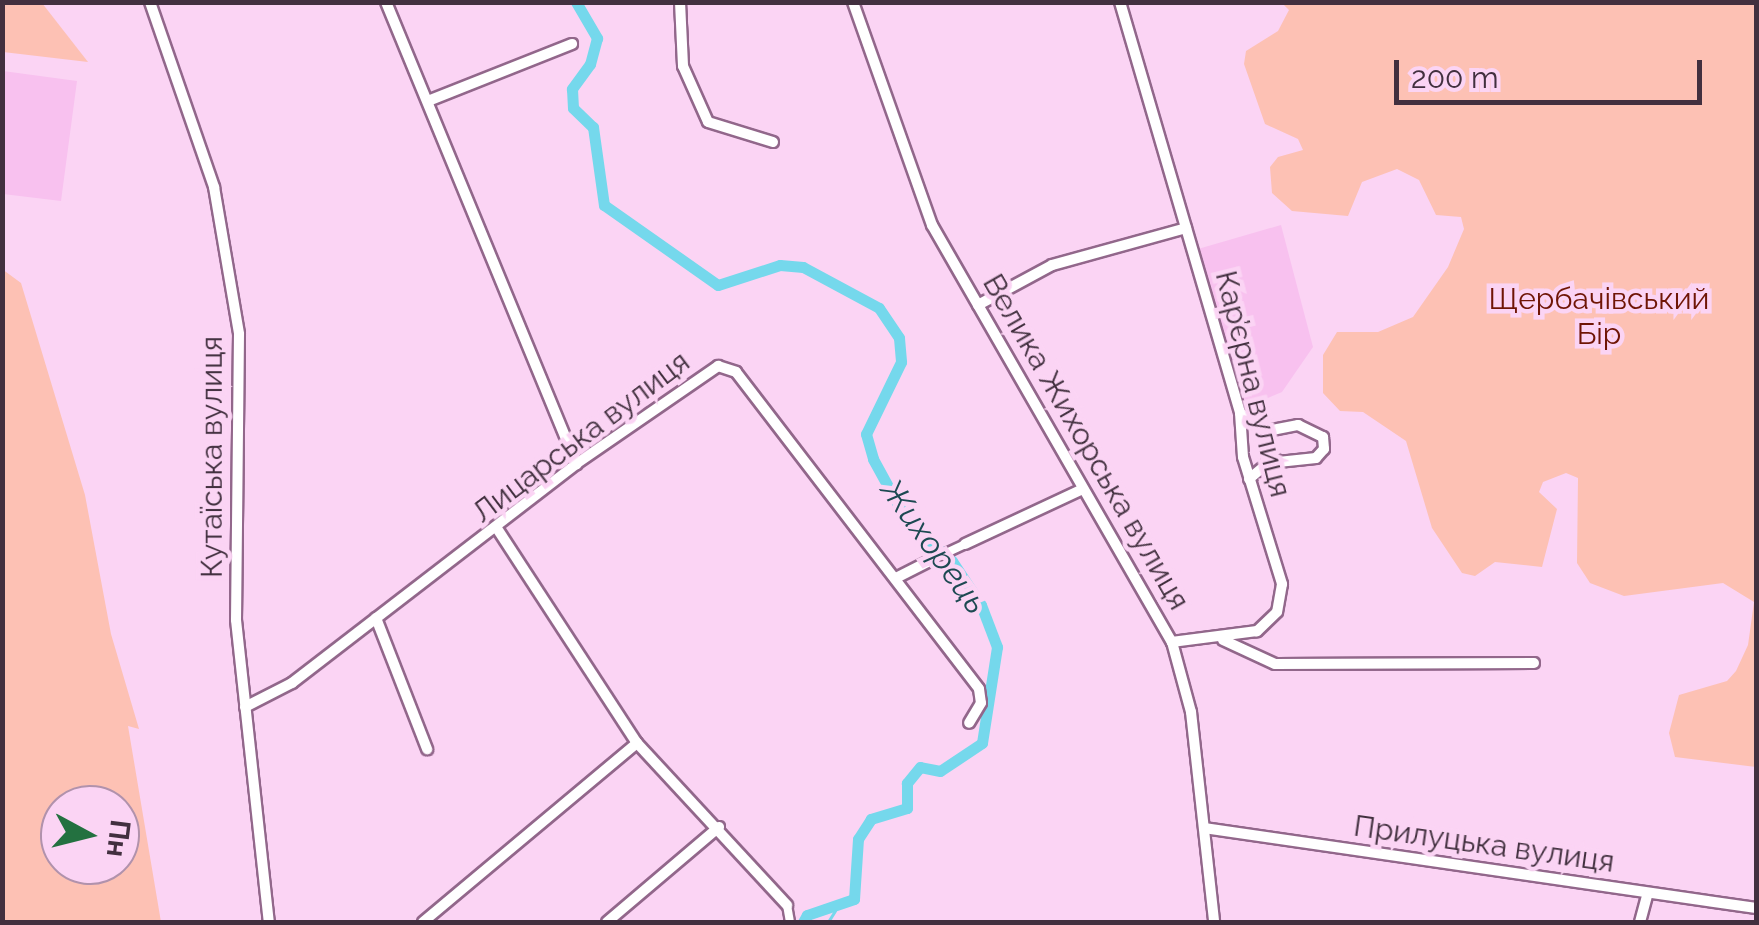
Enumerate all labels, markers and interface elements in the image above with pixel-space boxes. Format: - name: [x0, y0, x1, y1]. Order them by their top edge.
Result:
- scale bar: [1399, 40, 1706, 102]
- text: 200 m: [1411, 60, 1499, 95]
- street label: Кар’єрна вулиця: [1207, 267, 1299, 501]
- street label: Велика Жихорська вулиця: [975, 268, 1197, 616]
- park label: Щербачівський Бір: [1489, 281, 1709, 352]
- street label: Кутаїська вулиця: [194, 336, 230, 578]
- street label: Лицарська вулиця: [465, 344, 697, 530]
- water label: Жихорець: [873, 473, 995, 621]
- north arrow: [40, 785, 140, 885]
- street label: Прилуцька вулиця: [1351, 808, 1617, 880]
- text: Пн: [100, 818, 137, 859]

